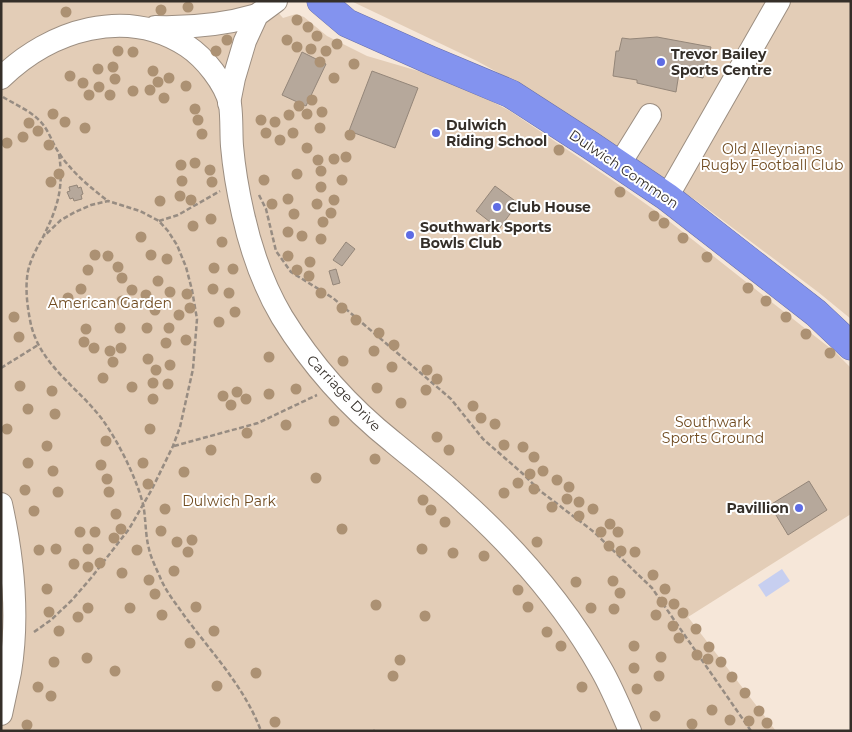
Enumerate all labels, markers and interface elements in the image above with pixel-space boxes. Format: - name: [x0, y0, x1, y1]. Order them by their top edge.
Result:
- place label: Trevor Bailey Sports Centre: [671, 45, 772, 79]
- marker: Trevor Bailey Sports Centre: [655, 56, 667, 68]
- place label: Dulwich Riding School: [446, 116, 547, 150]
- street label: Dulwich Common: [566, 126, 682, 212]
- marker: Dulwich Riding School: [430, 127, 442, 139]
- park label: Old Alleynians Rugby Football Club: [700, 140, 844, 174]
- place label: Club House: [507, 198, 591, 216]
- marker: Club House: [491, 201, 503, 213]
- place label: Southwark Sports Bowls Club: [420, 218, 552, 252]
- marker: Southwark Sports Bowls Club: [404, 229, 416, 241]
- park label: American Garden: [48, 294, 172, 312]
- street label: Carriage Drive: [303, 351, 385, 435]
- park label: Southwark Sports Ground: [662, 413, 764, 447]
- park label: Dulwich Park: [182, 492, 276, 510]
- place label: Pavillion: [726, 499, 789, 517]
- marker: Pavillion: [793, 502, 805, 514]

